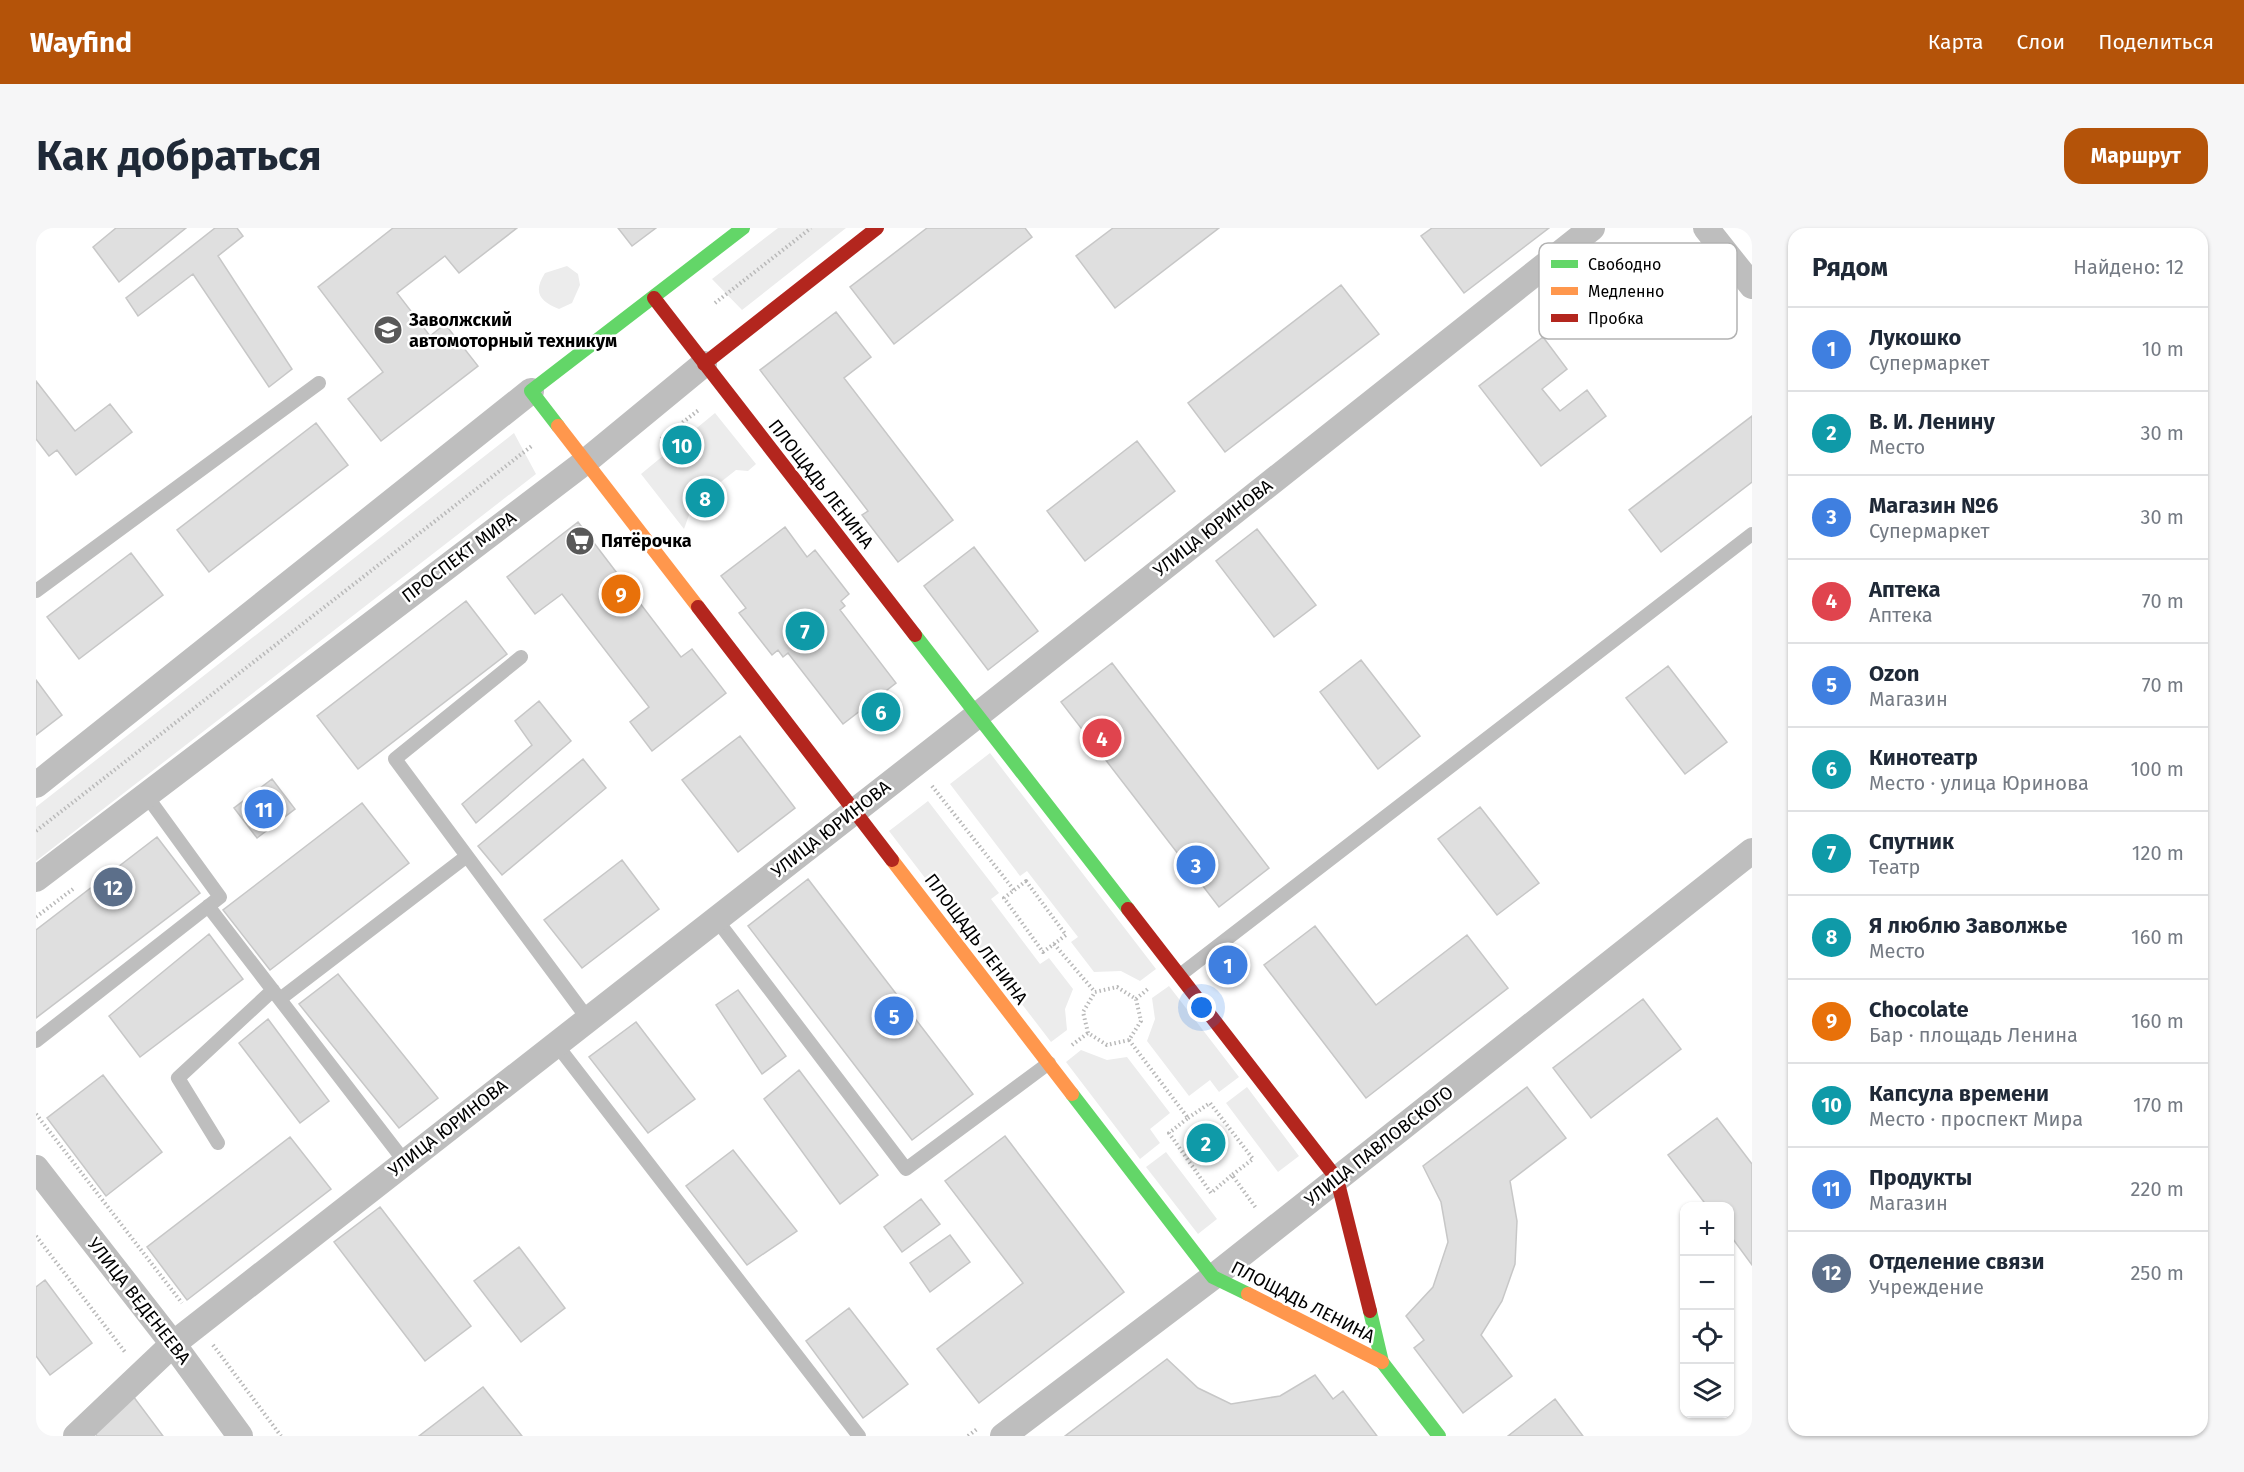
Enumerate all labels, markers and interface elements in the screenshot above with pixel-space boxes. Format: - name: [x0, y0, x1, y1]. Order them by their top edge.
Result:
- text: Wayfind: [30, 26, 132, 59]
- text: Карта: [1928, 29, 1984, 55]
- text: Слои: [2017, 29, 2065, 55]
- text: Поделиться: [2098, 29, 2214, 55]
- button: Маршрут: [2064, 128, 2208, 184]
- text: Как добраться: [36, 131, 322, 181]
- legend: [1539, 243, 1737, 339]
- text: Рядом: [1812, 252, 1888, 283]
- text: Свободно: [1588, 255, 1661, 274]
- text: Найдено: 12: [2073, 255, 2184, 279]
- text: Медленно: [1588, 282, 1664, 301]
- place label: Заволжский автомоторный техникум: [408, 309, 617, 352]
- text: Пробка: [1588, 309, 1644, 328]
- school or university icon: Заволжский автомоторный техникум: [372, 314, 404, 346]
- text: Лукошко: [1869, 324, 1961, 351]
- text: 1: [1827, 337, 1836, 361]
- text: 10 m: [2142, 337, 2184, 361]
- text: Супермаркет: [1869, 351, 1989, 375]
- text: В. И. Ленину: [1869, 408, 1995, 435]
- street label: ПЛОЩАДЬ ЛЕНИНА: [764, 415, 879, 554]
- text: 2: [1826, 421, 1837, 445]
- text: 30 m: [2140, 421, 2184, 445]
- pin: 10: [662, 422, 702, 468]
- text: Место: [1869, 435, 1925, 459]
- street label: УЛИЦА ЮРИНОВА: [1149, 474, 1278, 581]
- pin: 8: [686, 476, 724, 520]
- text: Магазин №6: [1869, 492, 1998, 519]
- text: 3: [1826, 505, 1837, 529]
- text: 30 m: [2140, 505, 2184, 529]
- street label: ПРОСПЕКТ МИРА: [397, 506, 521, 607]
- text: Супермаркет: [1869, 519, 1989, 543]
- supermarket icon: Пятёрочка: [564, 525, 596, 557]
- place label: Пятёрочка: [601, 530, 692, 552]
- pin: 9: [602, 572, 640, 616]
- text: Аптека: [1869, 576, 1941, 603]
- text: 4: [1826, 589, 1837, 613]
- text: 70 m: [2142, 589, 2184, 613]
- text: Аптека: [1869, 603, 1933, 627]
- pin: 7: [786, 608, 824, 654]
- text: Ozon: [1869, 660, 1919, 687]
- text: 5: [1826, 673, 1837, 697]
- text: 70 m: [2142, 673, 2184, 697]
- text: Магазин: [1869, 687, 1948, 711]
- pin: 6: [862, 690, 900, 734]
- pin: 4: [1082, 716, 1122, 760]
- text: Кинотеатр: [1869, 744, 1978, 771]
- text: 6: [1826, 757, 1837, 781]
- text: 100 m: [2131, 757, 2184, 781]
- text: Место · улица Юринова: [1869, 771, 2089, 795]
- street label: УЛИЦА ЮРИНОВА: [767, 775, 896, 882]
- pin: 11: [244, 786, 284, 832]
- text: Спутник: [1869, 828, 1954, 855]
- text: 7: [1827, 841, 1836, 865]
- text: 120 m: [2132, 841, 2184, 865]
- pin: 3: [1176, 842, 1216, 888]
- text: Театр: [1869, 855, 1920, 879]
- pin: 12: [94, 864, 133, 910]
- street label: ПЛОЩАДЬ ЛЕНИНА: [920, 869, 1033, 1009]
- text: Я люблю Заволжье: [1869, 912, 2067, 939]
- text: 8: [1826, 925, 1837, 949]
- text: 160 m: [2131, 925, 2184, 949]
- text: Место: [1869, 939, 1925, 963]
- pin: 1: [1208, 942, 1248, 988]
- your location: [1187, 993, 1216, 1022]
- pin: 5: [874, 994, 914, 1038]
- text: Chocolate: [1869, 996, 1969, 1023]
- text: 9: [1826, 1009, 1837, 1033]
- text: 160 m: [2131, 1009, 2184, 1033]
- text: Бар · площадь Ленина: [1869, 1023, 2078, 1047]
- street label: УЛИЦА ЮРИНОВА: [384, 1074, 513, 1181]
- text: Капсула времени: [1869, 1080, 2049, 1107]
- street label: УЛИЦА ПАВЛОВСКОГО: [1300, 1081, 1458, 1211]
- text: 10: [1821, 1093, 1842, 1117]
- text: 170 m: [2133, 1093, 2184, 1117]
- text: Место · проспект Мира: [1869, 1107, 2083, 1131]
- pin: 2: [1186, 1120, 1226, 1166]
- text: Продукты: [1869, 1164, 1972, 1191]
- text: 11: [1822, 1177, 1841, 1201]
- text: 220 m: [2131, 1177, 2184, 1201]
- text: Магазин: [1869, 1191, 1948, 1215]
- map controls: [1680, 1202, 1734, 1418]
- button: +: [1680, 1202, 1734, 1256]
- street label: УЛИЦА ВЕДЕНЕЕВА: [83, 1233, 196, 1369]
- text: Отделение связи: [1869, 1248, 2044, 1275]
- street label: ПЛОЩАДЬ ЛЕНИНА: [1228, 1256, 1379, 1348]
- button: −: [1680, 1256, 1734, 1310]
- text: 12: [1822, 1261, 1841, 1285]
- text: 250 m: [2130, 1261, 2184, 1285]
- text: Учреждение: [1869, 1275, 1984, 1299]
- button: locate: [1680, 1310, 1734, 1364]
- button: layers: [1680, 1364, 1734, 1418]

